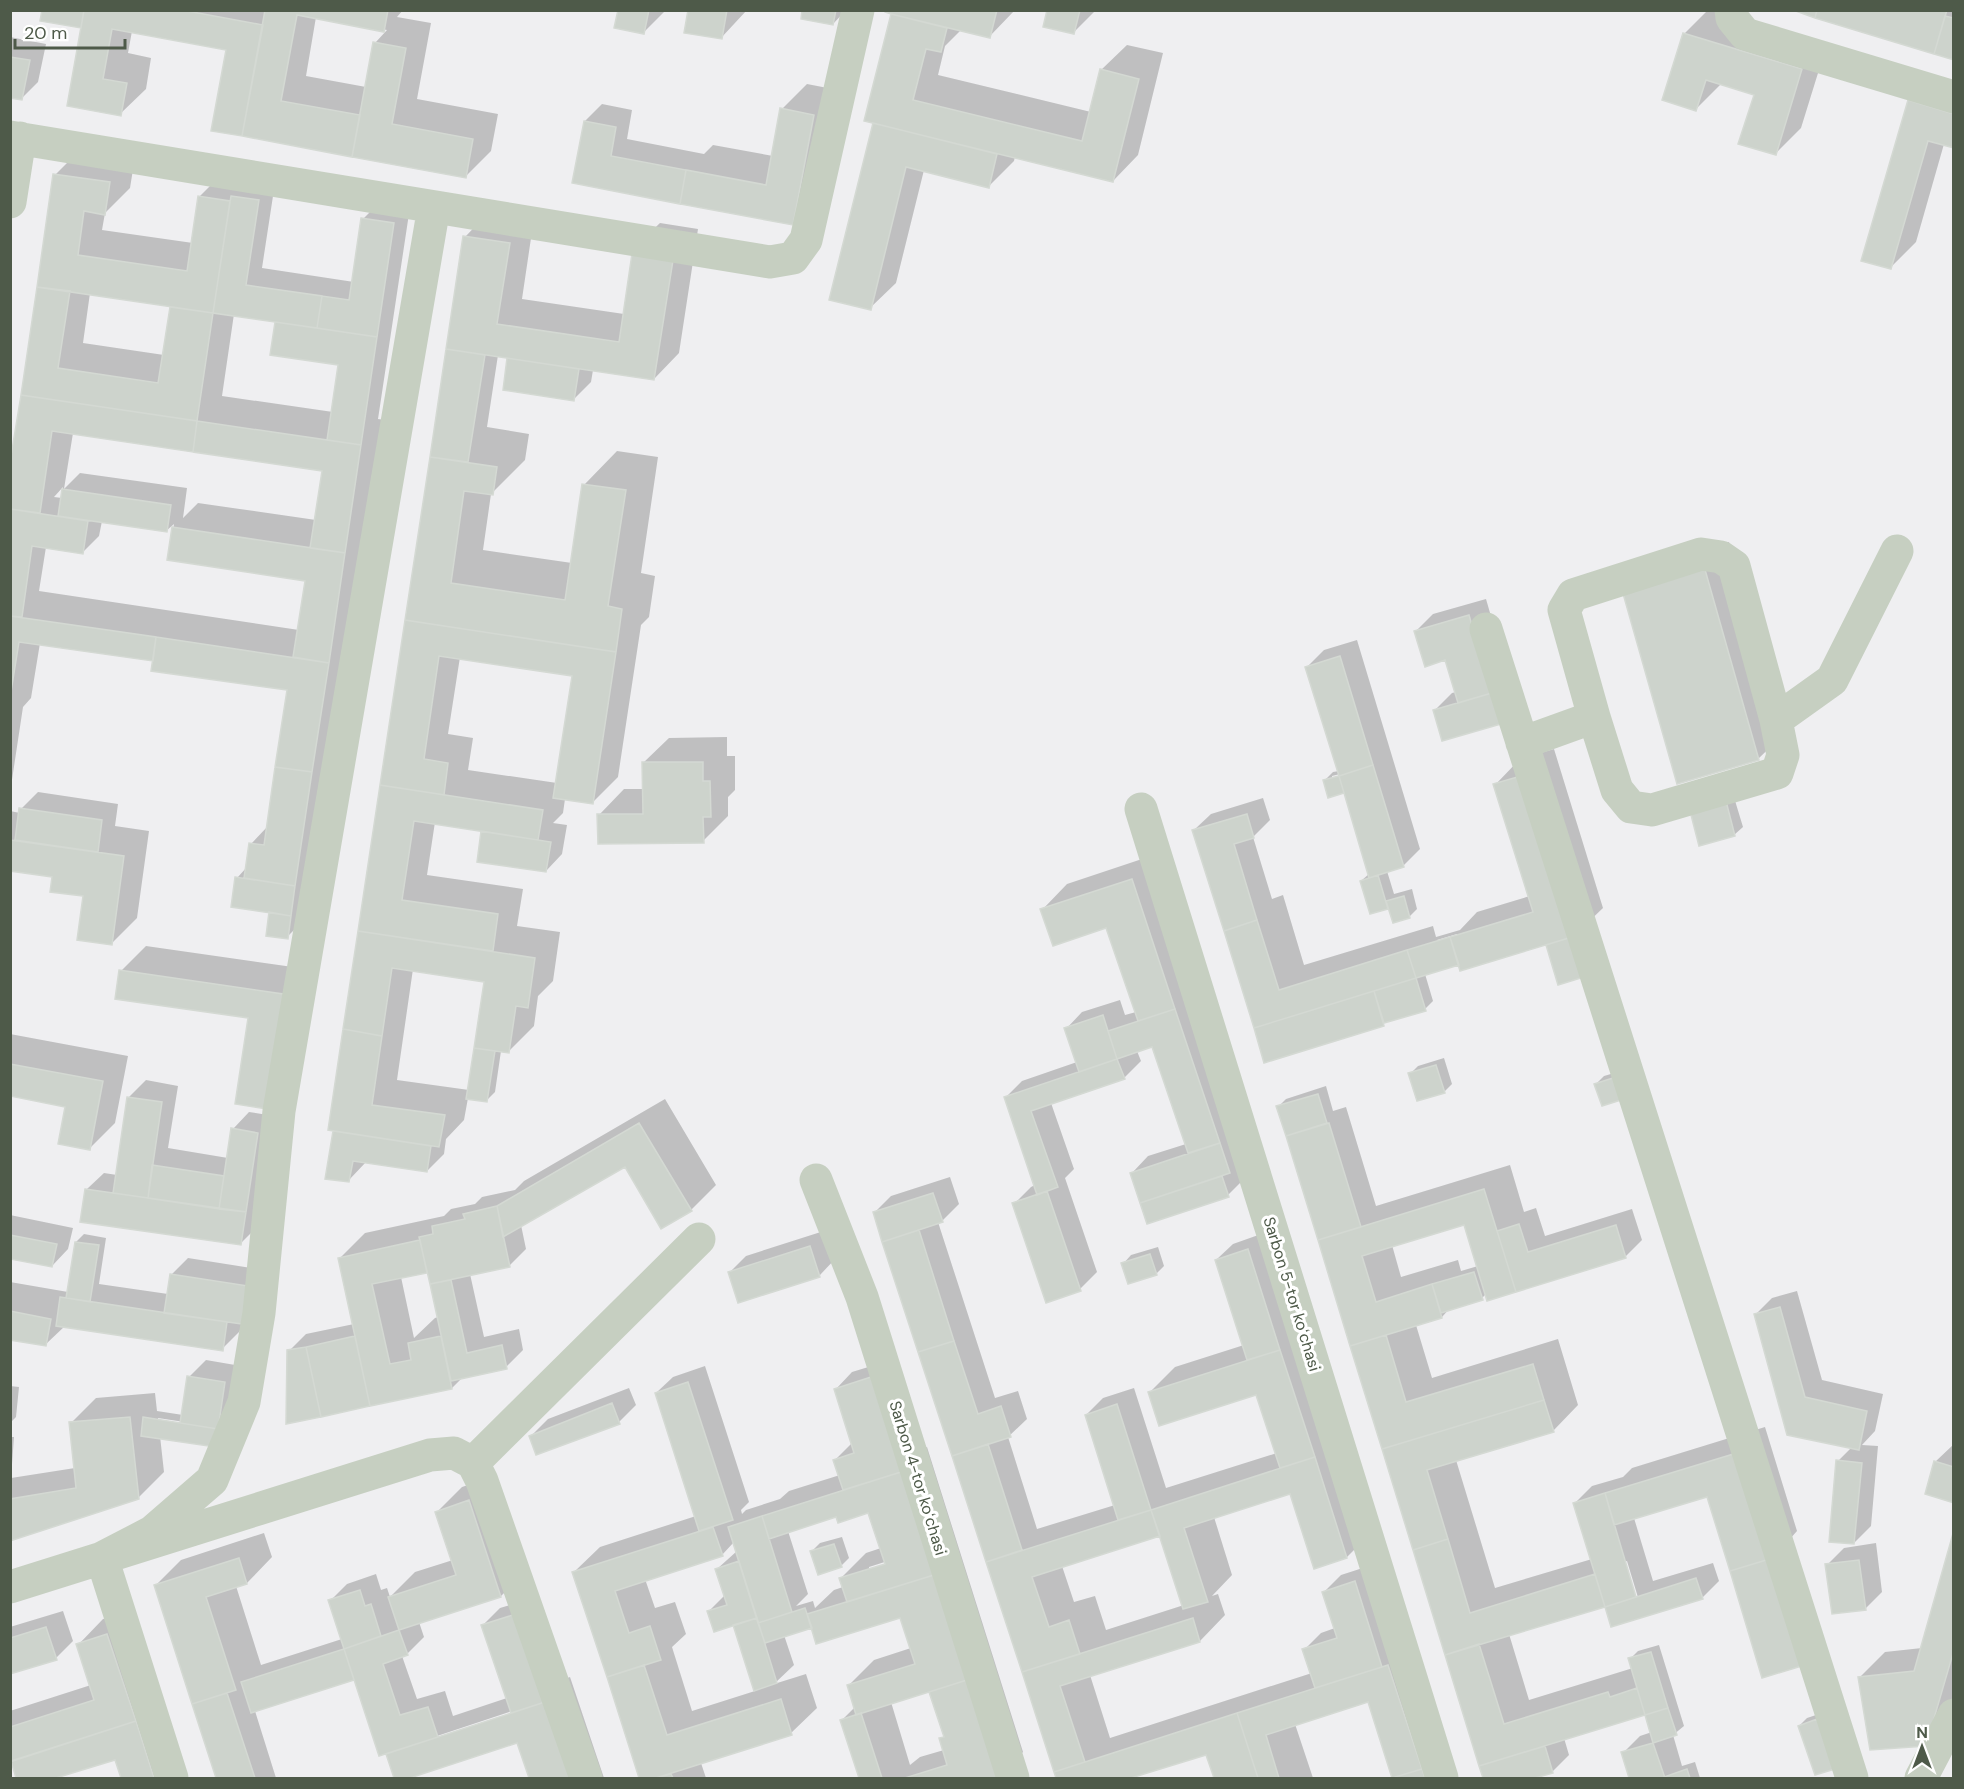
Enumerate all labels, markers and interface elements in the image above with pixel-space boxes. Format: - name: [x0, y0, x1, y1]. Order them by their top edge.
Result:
- scale bar: [15, 12, 124, 50]
- text: 20 m: [24, 21, 67, 45]
- street label: Sarbon 5-tor koʻchasi: [1259, 1214, 1325, 1374]
- street label: Sarbon 4-tor koʻchasi: [885, 1398, 951, 1558]
- north arrow: [1892, 1717, 1952, 1777]
- text: N: [1916, 1722, 1928, 1743]

